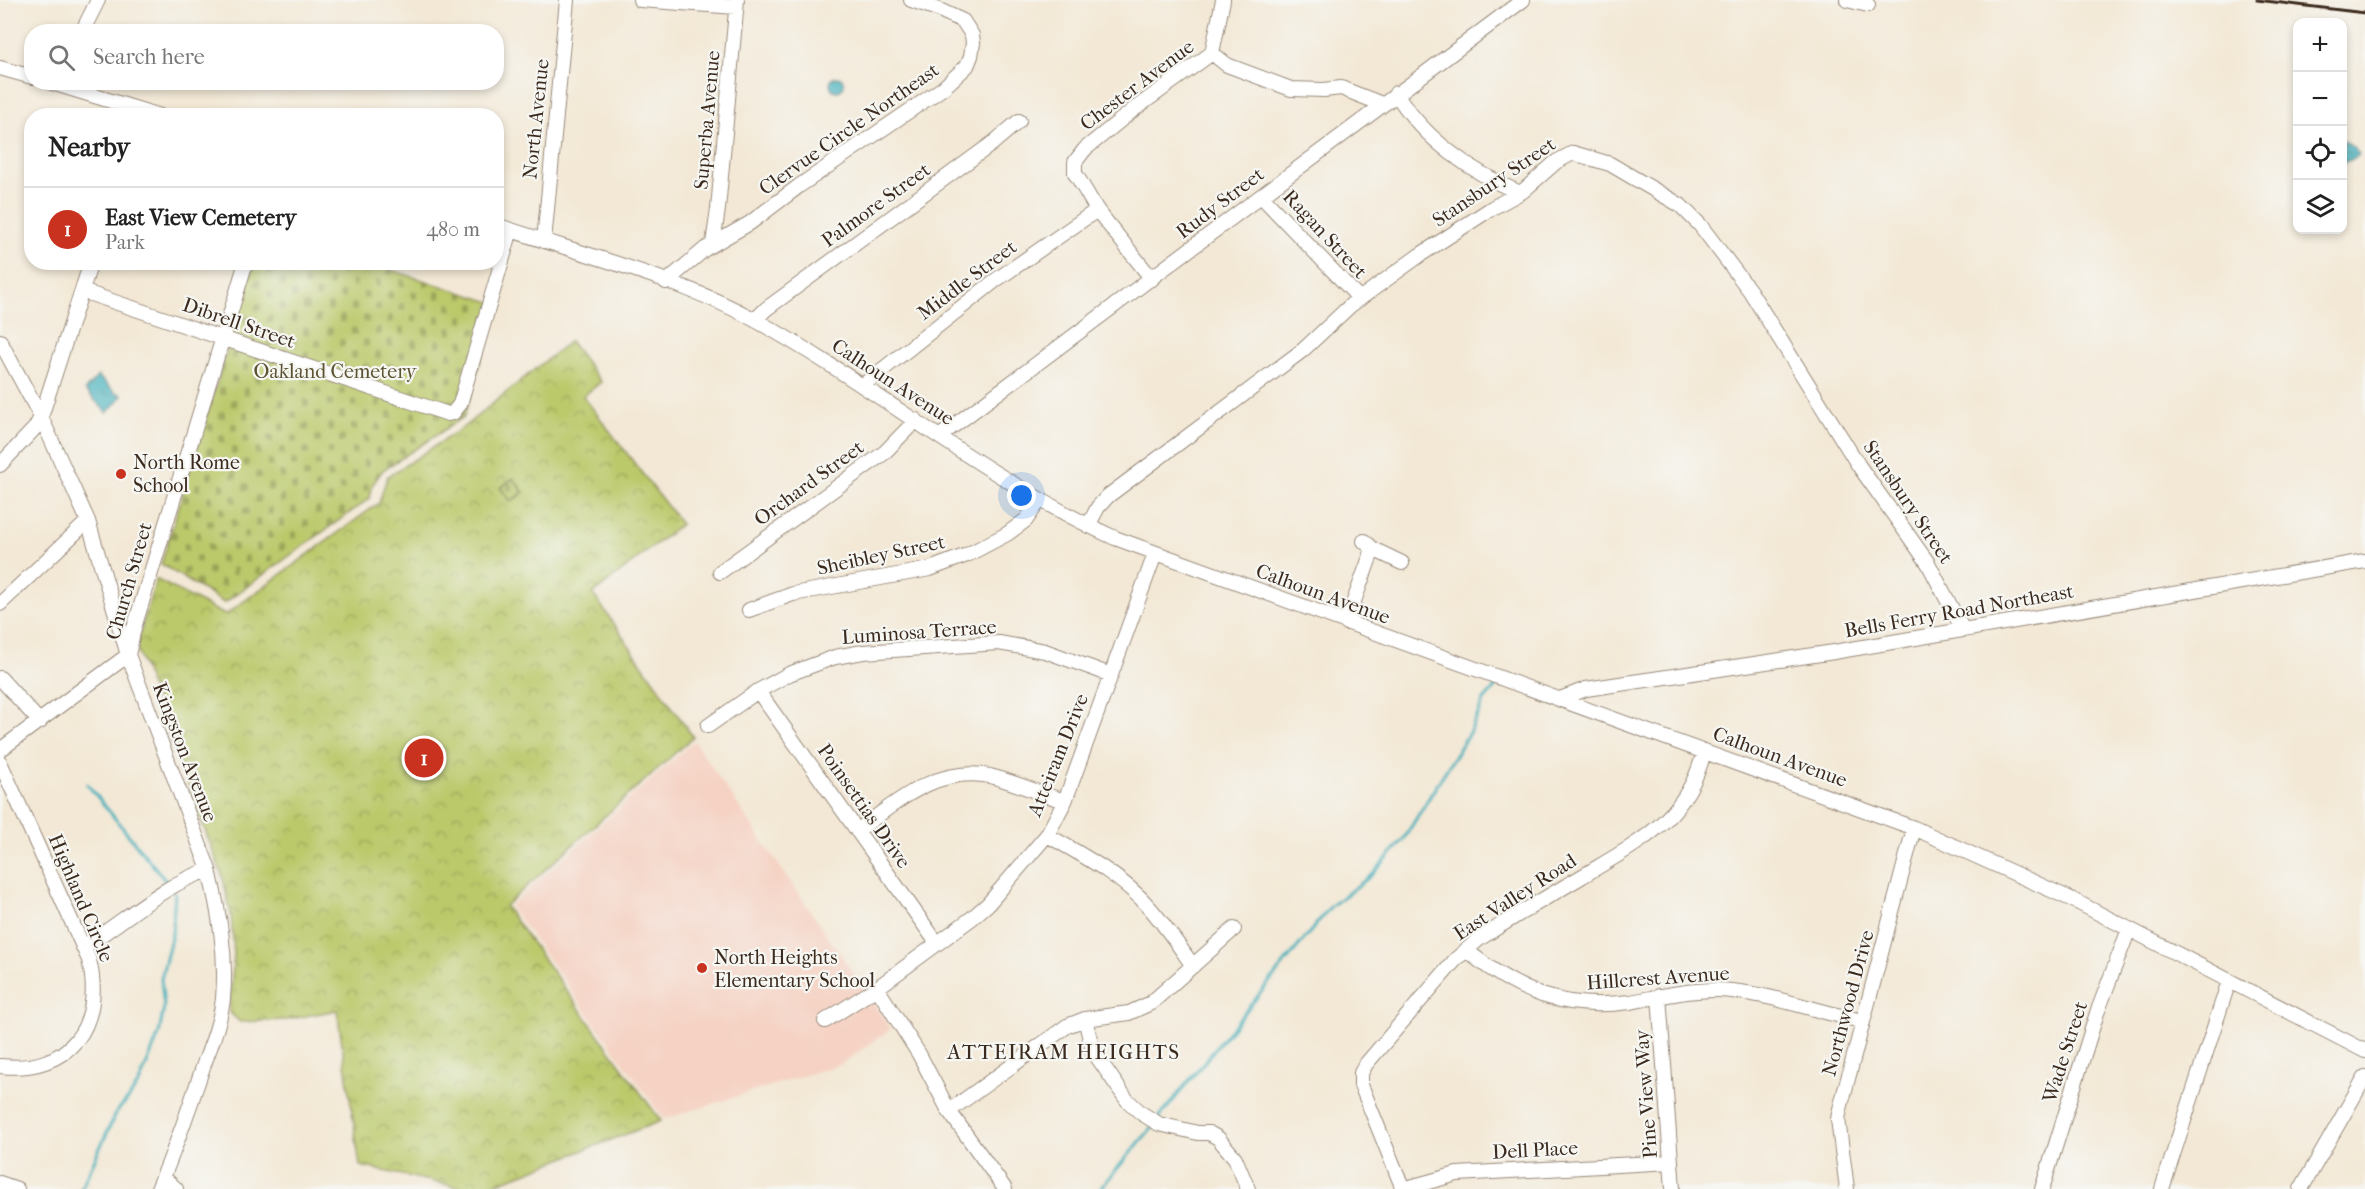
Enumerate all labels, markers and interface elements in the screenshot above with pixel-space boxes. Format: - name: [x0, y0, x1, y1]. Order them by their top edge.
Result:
- map controls: [2293, 18, 2347, 234]
- button: +: [2293, 18, 2347, 72]
- search box: [24, 24, 504, 90]
- street label: Chester Avenue: [1076, 35, 1198, 135]
- icon: search: [45, 41, 78, 74]
- text: Search here: [93, 44, 205, 70]
- street label: Superba Avenue: [689, 49, 725, 190]
- street label: North Avenue: [518, 58, 554, 180]
- street label: Clervue Circle Northeast: [755, 58, 943, 200]
- button: −: [2293, 72, 2347, 126]
- button: locate: [2293, 126, 2347, 180]
- text: Nearby: [48, 132, 130, 163]
- street label: Stansbury Street: [1428, 132, 1560, 232]
- street label: Palmore Street: [817, 158, 935, 252]
- street label: Rudy Street: [1172, 163, 1268, 243]
- button: layers: [2293, 180, 2347, 234]
- street label: Ragan Street: [1278, 185, 1372, 283]
- text: East View Cemetery: [105, 205, 296, 231]
- text: 1: [64, 218, 71, 241]
- text: 480 m: [426, 218, 480, 241]
- text: Park: [105, 231, 145, 254]
- street label: Middle Street: [913, 235, 1021, 325]
- street label: Dibrell Street: [180, 293, 298, 353]
- street label: Calhoun Avenue: [828, 334, 959, 430]
- park label: Oakland Cemetery: [254, 360, 418, 383]
- street label: Orchard Street: [750, 436, 868, 530]
- street label: Stansbury Street: [1858, 436, 1958, 568]
- place label: North Rome School: [133, 451, 240, 497]
- marker: North Rome School: [114, 467, 128, 481]
- your location: [1007, 481, 1036, 510]
- street label: Church Street: [101, 520, 157, 642]
- street label: Sheibley Street: [815, 530, 947, 580]
- street label: Calhoun Avenue: [1253, 559, 1393, 629]
- street label: Bells Ferry Road Northeast: [1843, 580, 2075, 642]
- street label: Luminosa Terrace: [841, 615, 997, 649]
- street label: Kingston Avenue: [148, 679, 222, 825]
- street label: Atteiram Drive: [1023, 690, 1093, 821]
- street label: Calhoun Avenue: [1710, 722, 1850, 792]
- pin: 1: [404, 736, 444, 780]
- street label: Poinsettias Drive: [813, 739, 915, 873]
- street label: Highland Circle: [44, 831, 118, 966]
- street label: East Valley Road: [1450, 848, 1581, 945]
- street label: Northwood Drive: [1817, 927, 1879, 1079]
- place label: North Heights Elementary School: [714, 946, 876, 992]
- marker: North Heights Elementary School: [695, 961, 709, 975]
- street label: Hillcrest Avenue: [1586, 962, 1730, 994]
- street label: Wade Street: [2037, 998, 2092, 1107]
- street label: Pine View Way: [1630, 1027, 1662, 1159]
- district label: ATTEIRAM HEIGHTS: [946, 1040, 1181, 1064]
- street label: Dell Place: [1491, 1136, 1579, 1164]

